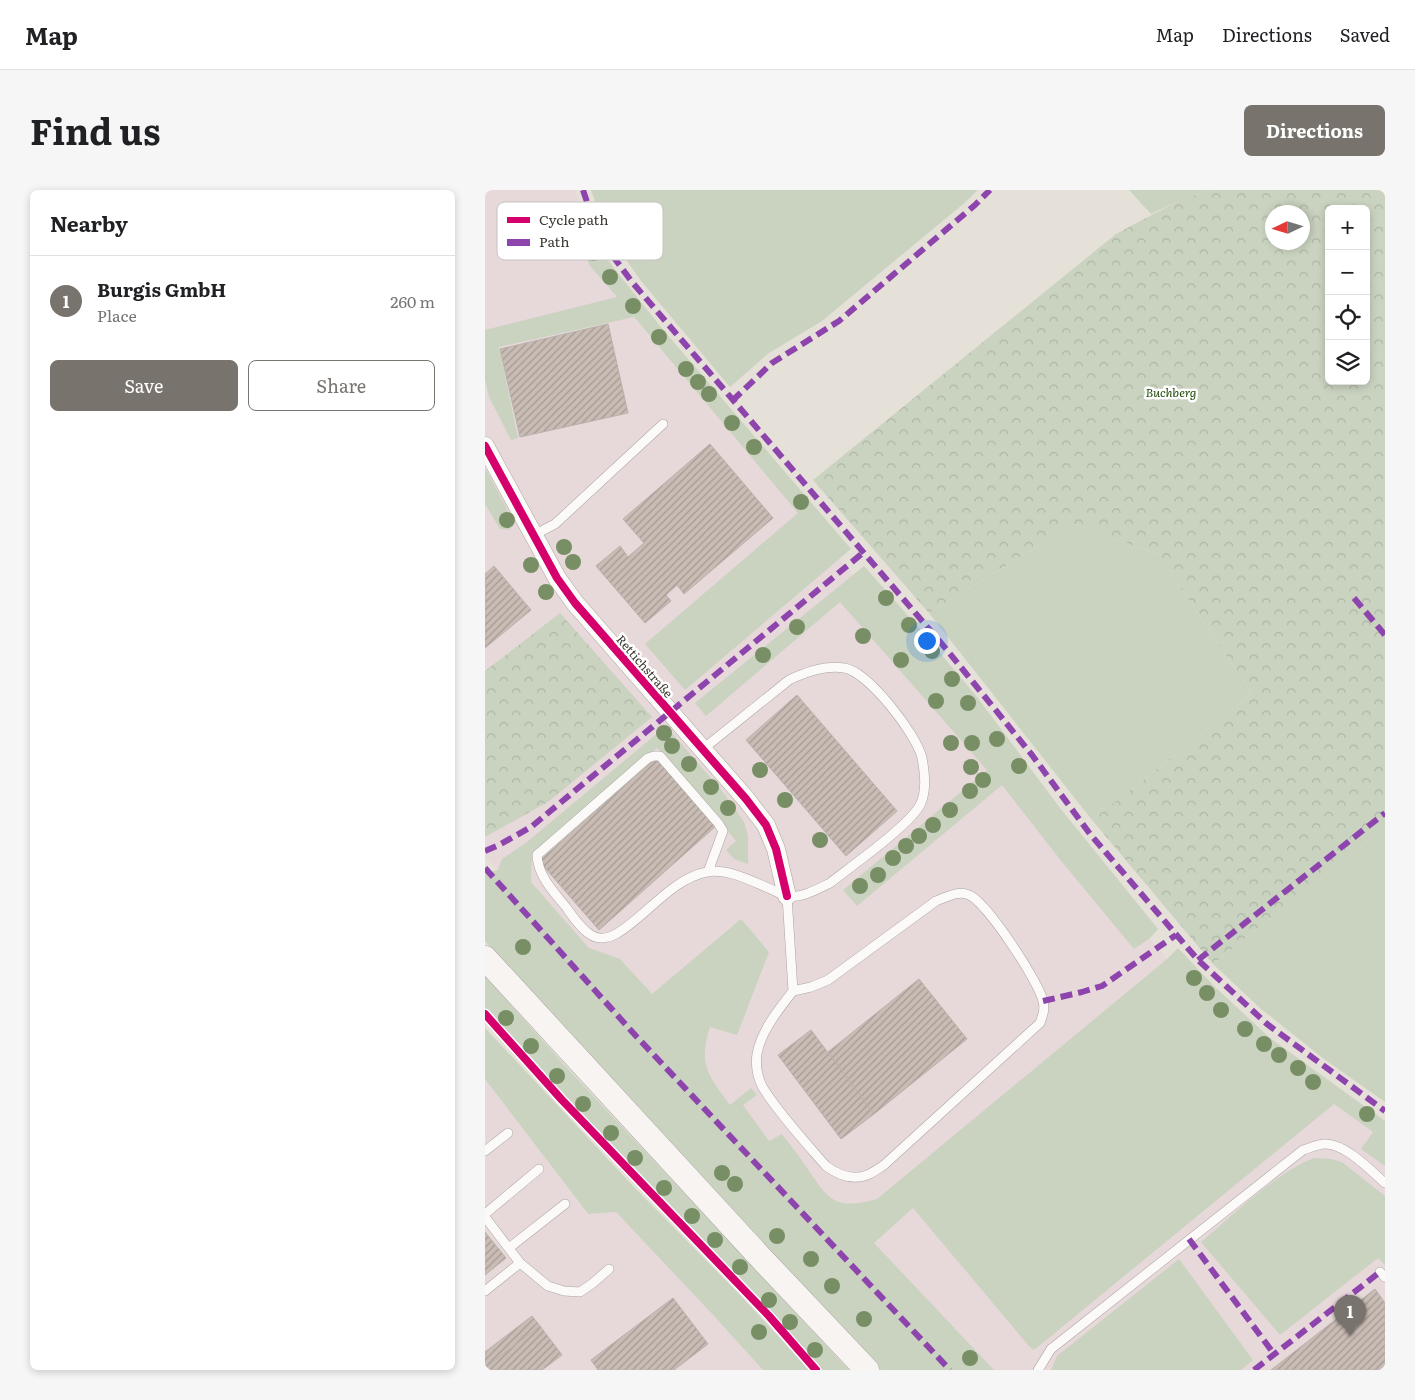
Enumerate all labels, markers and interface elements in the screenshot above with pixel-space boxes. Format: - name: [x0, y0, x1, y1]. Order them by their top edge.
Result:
- text: Map: [25, 17, 78, 52]
- text: Map: [1156, 21, 1194, 48]
- text: Directions: [1222, 21, 1312, 48]
- text: Saved: [1340, 21, 1390, 48]
- text: Find us: [30, 104, 160, 156]
- button: Directions: [1244, 105, 1385, 156]
- legend: [497, 202, 663, 260]
- north arrow: [1265, 205, 1310, 250]
- map controls: [1325, 205, 1370, 385]
- button: +: [1325, 205, 1370, 250]
- text: Nearby: [50, 207, 128, 238]
- text: Cycle path: [539, 209, 608, 229]
- text: Path: [539, 231, 569, 251]
- button: −: [1325, 250, 1370, 295]
- text: Burgis GmbH: [97, 275, 226, 303]
- text: 1: [63, 289, 69, 313]
- text: 260 m: [390, 289, 435, 313]
- button: locate: [1325, 295, 1370, 340]
- text: Place: [97, 303, 137, 327]
- button: layers: [1325, 340, 1370, 385]
- button: Save: [50, 360, 238, 411]
- button: Share: [248, 360, 435, 411]
- park label: Buchberg: [1146, 383, 1196, 401]
- your location: [914, 628, 940, 654]
- street label: Rettichstraße: [613, 631, 677, 701]
- pin: 1: [1334, 1295, 1366, 1336]

